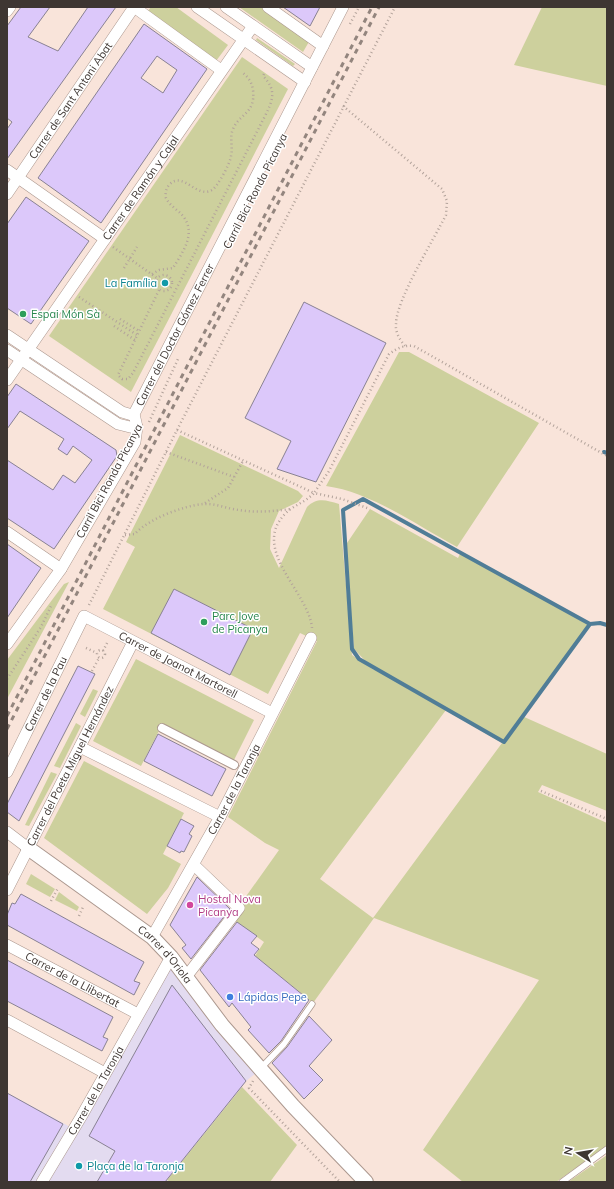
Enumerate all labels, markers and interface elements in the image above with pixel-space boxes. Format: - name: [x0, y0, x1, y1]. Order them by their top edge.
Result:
- street label: Carrer de Sant Antoni Abat: [26, 39, 115, 162]
- street label: Carril Bici Ronda Picanya: [220, 131, 290, 251]
- street label: Carrer de Ramón y Cajal: [99, 133, 182, 243]
- street label: Carrer del Doctor Gómez Ferrer: [132, 261, 217, 408]
- place label: La Família: [105, 276, 157, 290]
- marker: La Família: [160, 278, 170, 288]
- place label: Espai Món Sà: [31, 307, 100, 321]
- marker: Espai Món Sà: [18, 309, 28, 319]
- street label: Carril Bici Ronda Picanya: [73, 421, 145, 541]
- place label: Parc Jove de Picanya: [212, 609, 268, 636]
- marker: Parc Jove de Picanya: [199, 617, 209, 627]
- street label: Carrer de Joanot Martorell: [116, 628, 240, 701]
- street label: Carrer de la Pau: [21, 654, 70, 734]
- street label: Carrer del Poeta Miguel Hernández: [23, 683, 117, 849]
- street label: Carrer de la Taronja: [204, 741, 263, 837]
- place label: Hostal Nova Picanya: [198, 892, 261, 919]
- marker: Hostal Nova Picanya: [185, 900, 195, 910]
- street label: Carrer d'Oriola: [135, 922, 195, 986]
- street label: Carrer de la Llibertat: [23, 949, 122, 1010]
- place label: Lápidas Pepe: [238, 990, 307, 1004]
- marker: Lápidas Pepe: [225, 992, 235, 1002]
- street label: Carrer de la Taronja: [65, 1043, 127, 1138]
- north arrow: [558, 1133, 598, 1173]
- text: N: [561, 1145, 576, 1156]
- place label: Plaça de la Taronja: [87, 1159, 184, 1173]
- marker: Plaça de la Taronja: [74, 1161, 84, 1171]

